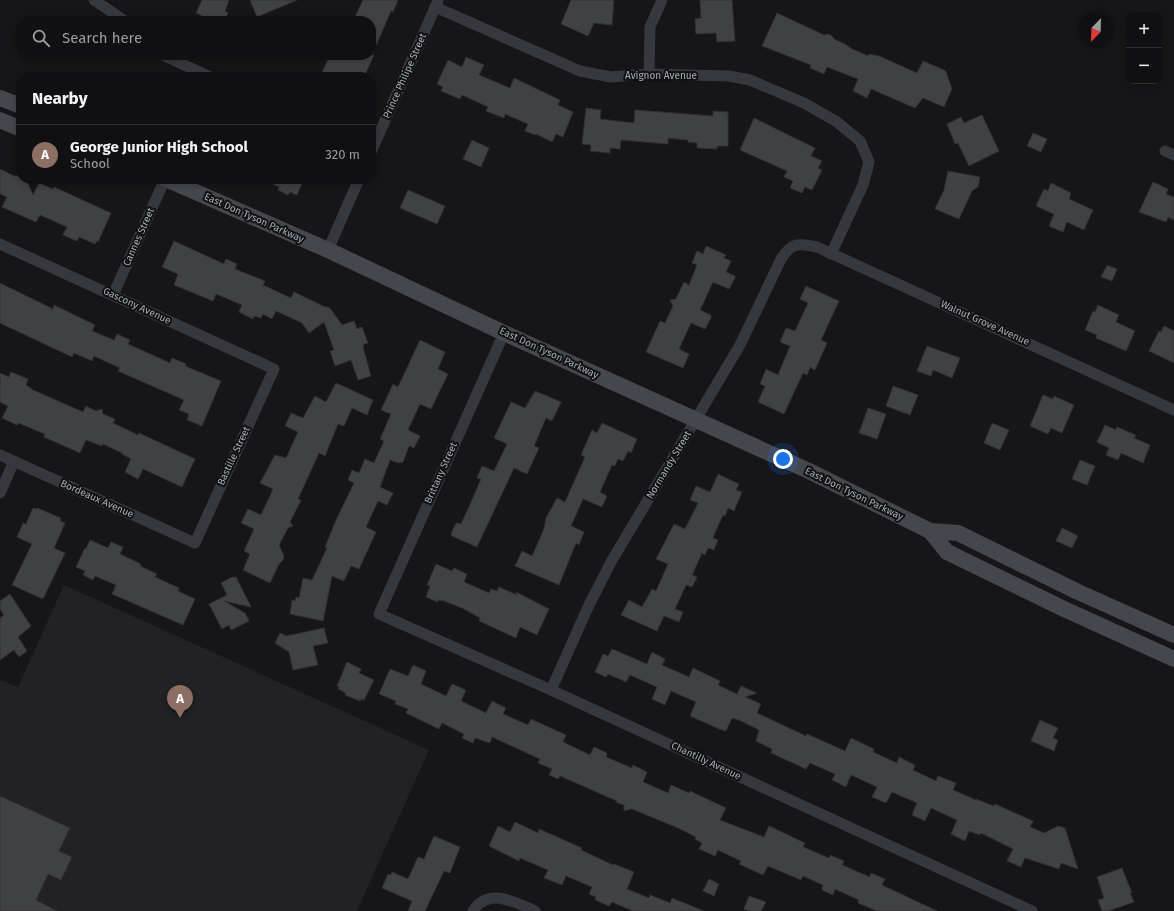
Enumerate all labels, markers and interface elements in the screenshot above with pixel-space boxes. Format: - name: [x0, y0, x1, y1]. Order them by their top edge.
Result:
- north arrow: [1078, 12, 1114, 48]
- map controls: [1126, 12, 1162, 84]
- button: +: [1126, 12, 1162, 48]
- search box: [16, 16, 376, 60]
- icon: search: [30, 27, 52, 49]
- text: Search here: [62, 29, 142, 47]
- street label: Prince Philipe Street: [381, 31, 429, 120]
- button: −: [1126, 48, 1162, 84]
- street label: Avignon Avenue: [625, 70, 697, 82]
- text: Nearby: [32, 88, 87, 109]
- text: George Junior High School: [70, 138, 248, 156]
- text: A: [41, 147, 49, 162]
- text: 320 m: [325, 147, 360, 162]
- text: School: [70, 156, 110, 171]
- street label: East Don Tyson Parkway: [202, 191, 306, 245]
- street label: Cannes Street: [121, 206, 157, 268]
- street label: Gascony Avenue: [101, 285, 173, 327]
- street label: Walnut Grove Avenue: [939, 298, 1031, 348]
- street label: East Don Tyson Parkway: [498, 325, 600, 381]
- street label: Bastille Street: [215, 424, 253, 487]
- street label: Normandy Street: [644, 429, 694, 501]
- street label: Brittany Street: [422, 440, 460, 506]
- your location: [773, 449, 793, 469]
- street label: East Don Tyson Parkway: [803, 465, 905, 523]
- street label: Bordeaux Avenue: [59, 478, 135, 520]
- pin: A: [167, 685, 193, 718]
- street label: Chantilly Avenue: [669, 740, 743, 782]

